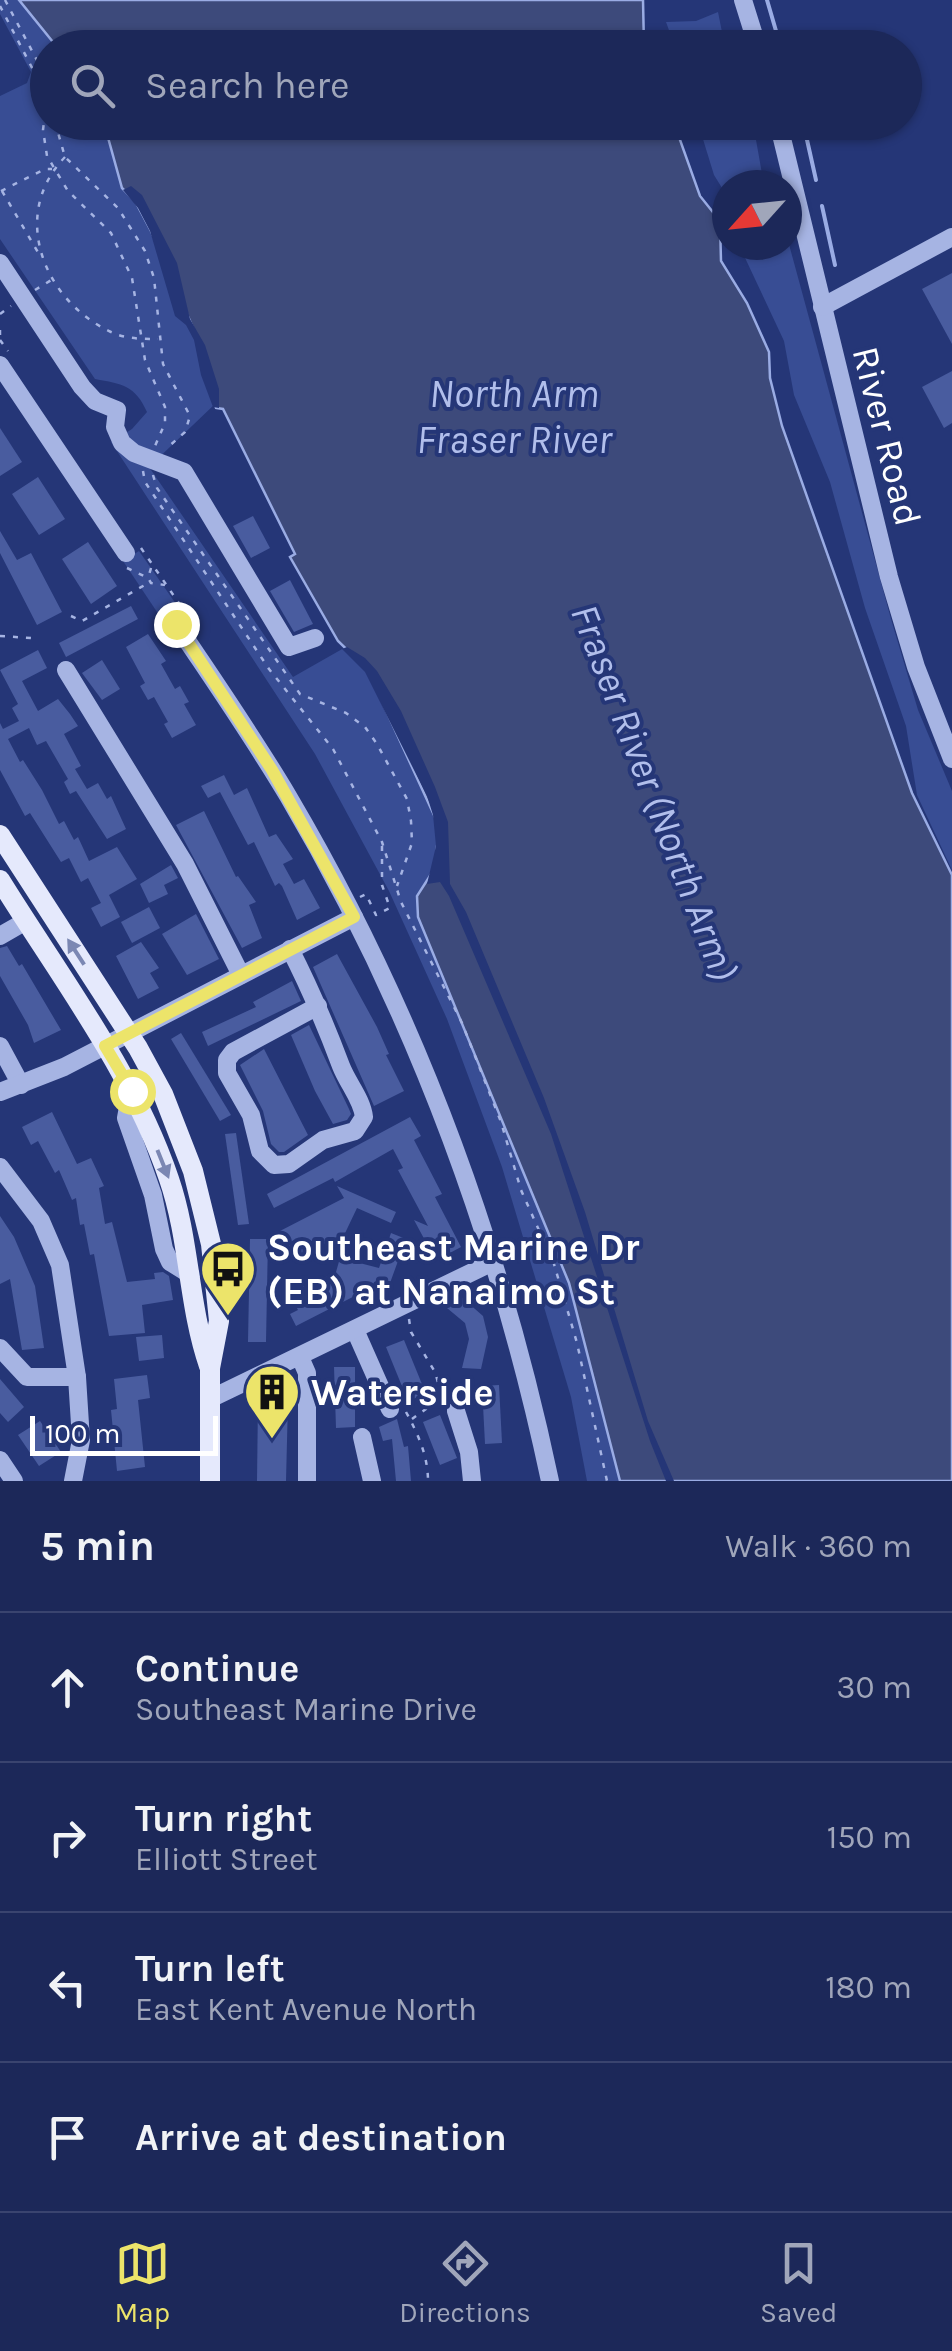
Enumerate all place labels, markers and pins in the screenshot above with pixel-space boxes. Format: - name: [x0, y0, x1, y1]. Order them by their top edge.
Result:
- place label: Southeast Marine Dr (EB) at Nanaimo St: [267, 1225, 640, 1314]
- bus stop icon: Southeast Marine Dr (EB) at Nanaimo St: [198, 1239, 258, 1318]
- building icon: Waterside: [242, 1362, 302, 1441]
- place label: Waterside: [311, 1370, 494, 1415]

